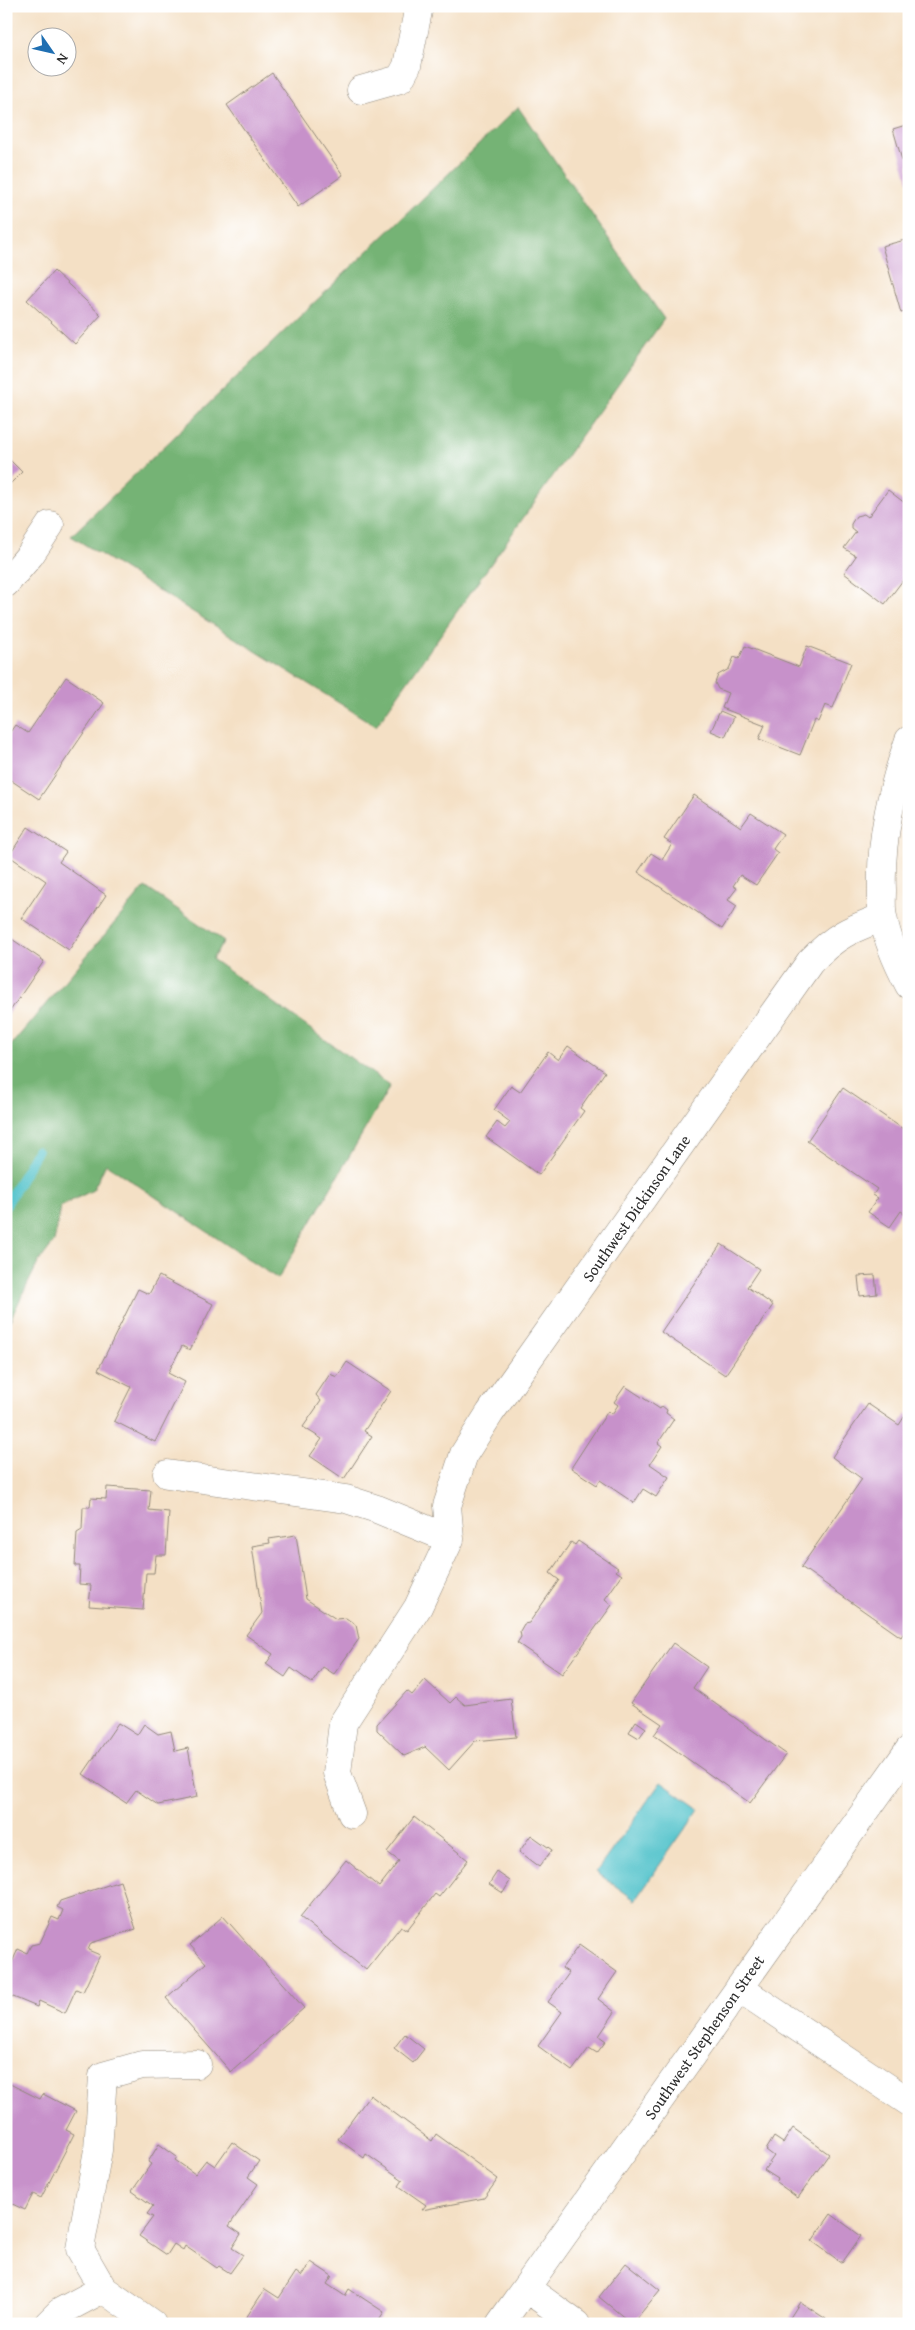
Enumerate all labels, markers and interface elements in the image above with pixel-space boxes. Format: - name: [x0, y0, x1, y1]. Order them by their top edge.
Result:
- north arrow: [28, 28, 78, 78]
- text: N: [52, 50, 74, 69]
- street label: Southwest Dickinson Lane: [576, 1129, 696, 1287]
- street label: Southwest Stephenson Street: [638, 1950, 770, 2124]

